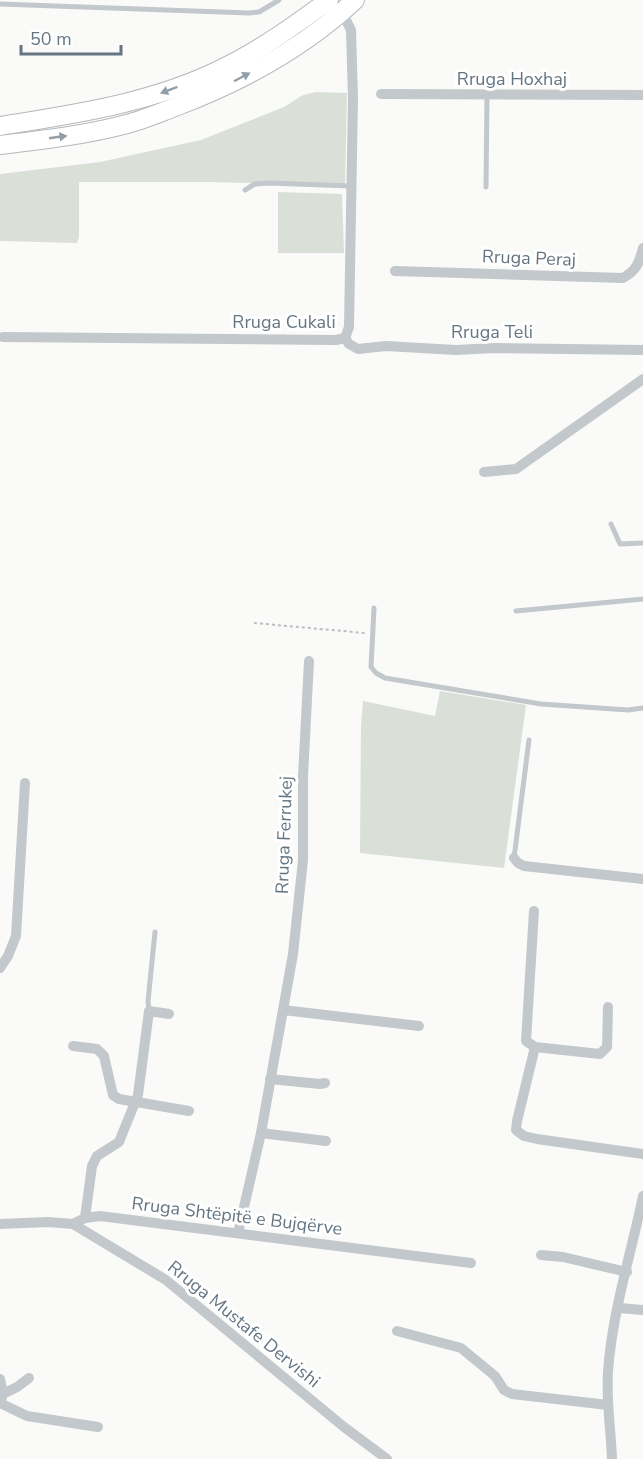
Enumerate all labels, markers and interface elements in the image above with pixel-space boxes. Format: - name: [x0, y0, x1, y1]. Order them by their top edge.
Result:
- scale bar: [21, 18, 122, 56]
- text: 50 m: [30, 27, 72, 51]
- street label: Rruga Hoxhaj: [457, 67, 567, 91]
- one-way arrow: [234, 72, 251, 82]
- one-way arrow: [160, 86, 178, 95]
- one-way arrow: [49, 133, 68, 142]
- street label: Rruga Peraj: [482, 244, 576, 272]
- street label: Rruga Cukali: [232, 310, 336, 334]
- street label: Rruga Teli: [451, 320, 533, 344]
- street label: Rruga Ferrukej: [270, 776, 298, 894]
- street label: Rruga Shtëpitë e Bujqërve: [130, 1191, 344, 1241]
- street label: Rruga Mustafe Dervishi: [163, 1255, 325, 1393]

